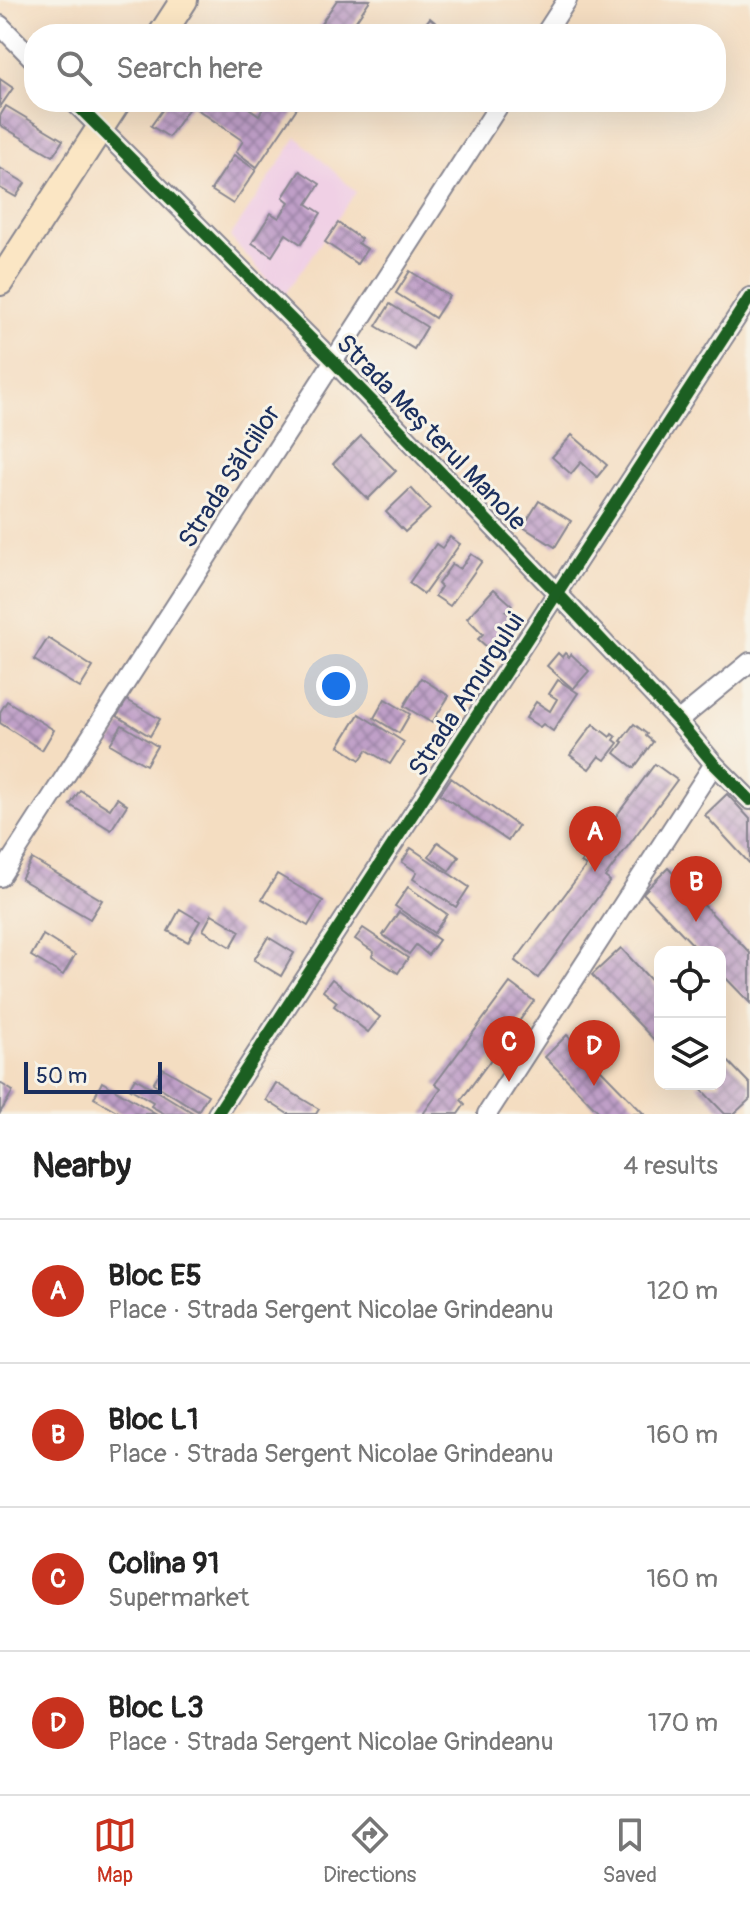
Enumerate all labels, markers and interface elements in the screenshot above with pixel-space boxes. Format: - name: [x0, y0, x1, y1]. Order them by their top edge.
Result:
- search box: [24, 24, 726, 112]
- icon: search: [52, 46, 96, 90]
- text: Search here: [116, 50, 263, 87]
- street label: Strada Meșterul Manole: [329, 328, 533, 538]
- street label: Strada Sălciilor: [172, 398, 288, 554]
- street label: Strada Amurgului: [402, 606, 532, 783]
- your location: [316, 666, 356, 706]
- pin: A: [569, 806, 621, 872]
- pin: B: [670, 856, 722, 922]
- map controls: [654, 946, 726, 1090]
- button: locate: [654, 946, 726, 1018]
- pin: C: [483, 1016, 535, 1082]
- button: layers: [654, 1018, 726, 1090]
- pin: D: [568, 1020, 620, 1086]
- scale bar: [24, 1058, 162, 1094]
- text: 50 m: [36, 1062, 87, 1090]
- text: Nearby: [32, 1145, 131, 1188]
- text: 4 results: [623, 1150, 718, 1182]
- text: Bloc E5: [108, 1257, 202, 1294]
- text: A: [50, 1275, 66, 1307]
- text: 120 m: [647, 1275, 718, 1307]
- text: Place · Strada Sergent Nicolae Grindeanu: [108, 1294, 554, 1326]
- text: Bloc L1: [108, 1401, 199, 1438]
- text: B: [51, 1419, 65, 1451]
- text: 160 m: [646, 1419, 718, 1451]
- text: Place · Strada Sergent Nicolae Grindeanu: [108, 1438, 554, 1470]
- text: Colina 91: [108, 1545, 219, 1582]
- text: C: [50, 1563, 66, 1595]
- text: 160 m: [646, 1563, 718, 1595]
- text: Supermarket: [108, 1582, 249, 1614]
- text: Bloc L3: [108, 1689, 204, 1726]
- text: D: [50, 1707, 66, 1739]
- text: 170 m: [648, 1707, 718, 1739]
- text: Place · Strada Sergent Nicolae Grindeanu: [108, 1726, 554, 1758]
- tab: Map: [93, 1813, 137, 1889]
- tab: Directions: [323, 1813, 416, 1889]
- tab: Saved: [602, 1813, 657, 1889]

